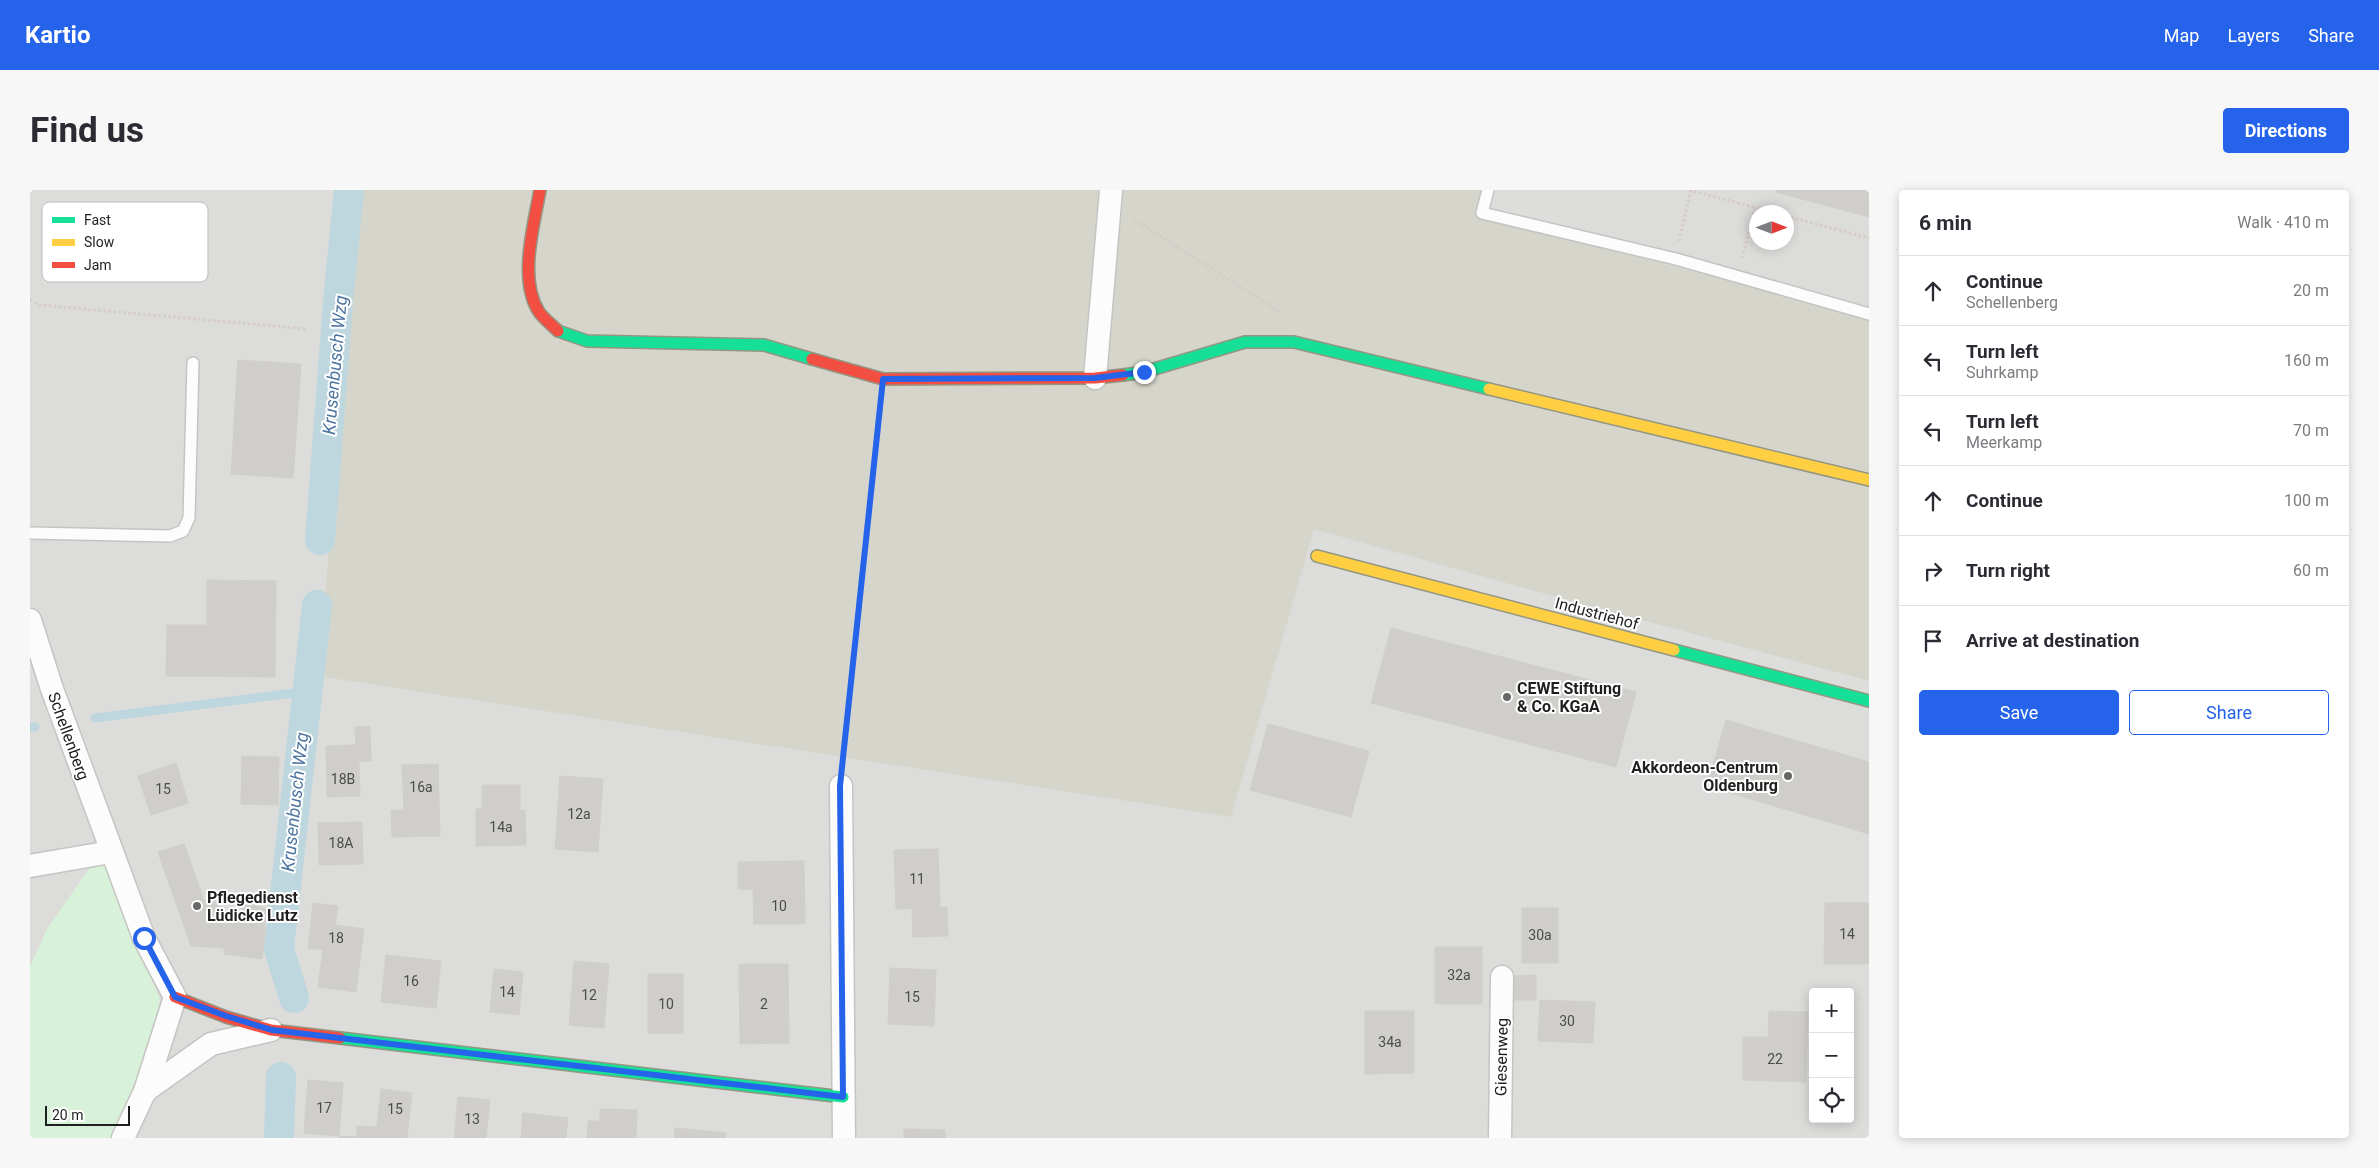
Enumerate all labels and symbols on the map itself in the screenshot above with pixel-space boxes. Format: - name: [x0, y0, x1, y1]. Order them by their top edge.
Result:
- legend: [42, 202, 208, 282]
- north arrow: [1749, 205, 1794, 250]
- text: Fast: [84, 212, 111, 228]
- text: Slow: [84, 234, 115, 250]
- text: Jam: [84, 257, 112, 273]
- water label: Krusenbusch Wzg: [318, 294, 351, 436]
- route end: [1133, 361, 1156, 384]
- street label: Industriehof: [1553, 593, 1641, 634]
- place label: CEWE Stiftung & Co. KGaA: [1517, 679, 1621, 716]
- street label: Schellenberg: [44, 690, 93, 783]
- marker: CEWE Stiftung & Co. KGaA: [1501, 691, 1513, 703]
- water label: Krusenbusch Wzg: [277, 731, 312, 873]
- place label: Akkordeon-Centrum Oldenburg: [1631, 758, 1778, 795]
- marker: Akkordeon-Centrum Oldenburg: [1782, 770, 1794, 782]
- house number: 18B: [331, 771, 355, 787]
- house number: 16a: [409, 779, 433, 795]
- house number: 15: [155, 781, 171, 797]
- house number: 12a: [567, 806, 591, 822]
- house number: 14a: [489, 819, 513, 835]
- house number: 18A: [329, 835, 353, 851]
- house number: 11: [909, 871, 925, 887]
- place label: Pflegedienst Lüdicke Lutz: [207, 888, 299, 925]
- house number: 10: [771, 898, 787, 914]
- marker: Pflegedienst Lüdicke Lutz: [191, 900, 203, 912]
- house number: 14: [1839, 926, 1855, 942]
- route start: [133, 927, 156, 950]
- house number: 30a: [1528, 927, 1552, 943]
- house number: 18: [328, 930, 344, 946]
- house number: 32a: [1447, 967, 1471, 983]
- house number: 16: [403, 973, 419, 989]
- house number: 14: [499, 984, 515, 1000]
- house number: 12: [581, 987, 597, 1003]
- house number: 15: [904, 989, 920, 1005]
- house number: 10: [658, 996, 674, 1012]
- house number: 2: [760, 996, 768, 1012]
- house number: 30: [1559, 1013, 1575, 1029]
- street label: Giesenweg: [1491, 1018, 1512, 1096]
- house number: 34a: [1378, 1034, 1402, 1050]
- house number: 22: [1767, 1051, 1783, 1067]
- house number: 17: [316, 1100, 332, 1116]
- house number: 15: [387, 1101, 403, 1117]
- scale bar: [45, 1103, 130, 1126]
- house number: 13: [464, 1111, 480, 1127]

